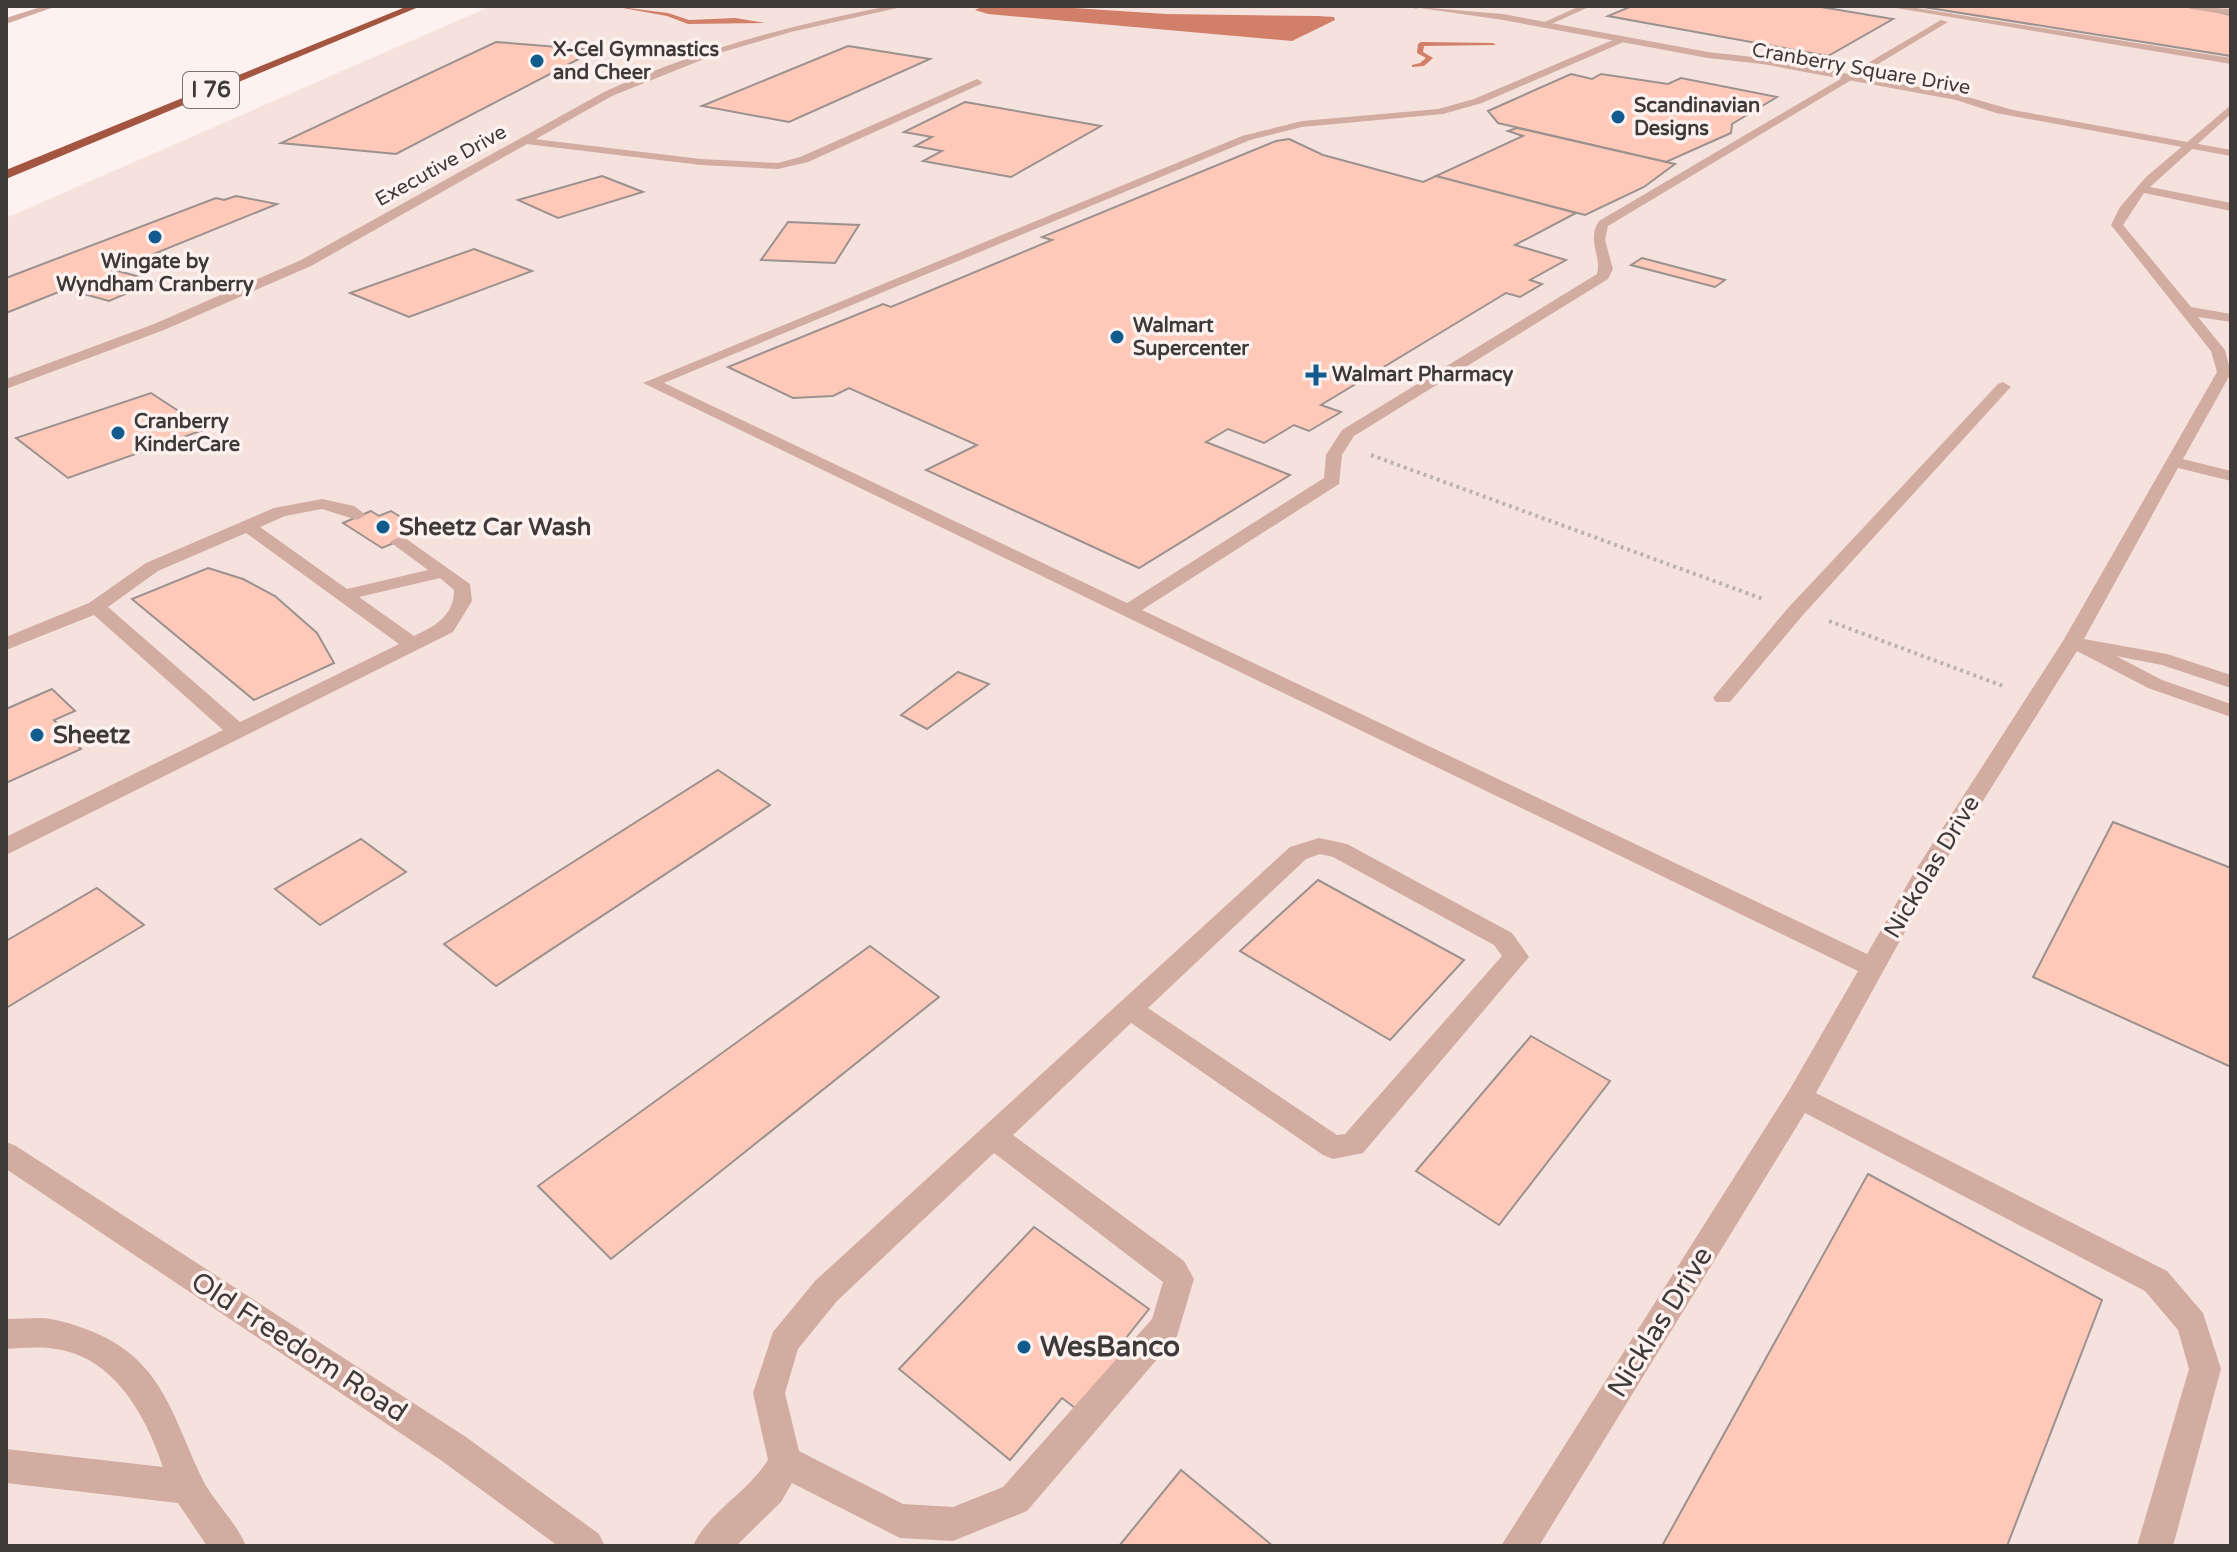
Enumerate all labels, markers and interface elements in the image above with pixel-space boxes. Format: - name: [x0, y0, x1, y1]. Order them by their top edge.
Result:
- place label: X-Cel Gymnastics and Cheer: [553, 38, 719, 85]
- street label: Cranberry Square Drive: [1750, 38, 1972, 100]
- marker: X-Cel Gymnastics and Cheer: [528, 52, 546, 70]
- road number: I 76: [183, 72, 239, 108]
- place label: Scandinavian Designs: [1634, 94, 1760, 141]
- marker: Scandinavian Designs: [1609, 108, 1627, 126]
- street label: Executive Drive: [371, 120, 511, 212]
- marker: Wingate by Wyndham Cranberry: [146, 228, 164, 246]
- place label: Wingate by Wyndham Cranberry: [56, 250, 254, 297]
- place label: Walmart Supercenter: [1133, 314, 1249, 361]
- marker: Walmart Supercenter: [1108, 328, 1126, 346]
- place label: Walmart Pharmacy: [1332, 363, 1513, 387]
- marker: Walmart Pharmacy: [1307, 366, 1325, 384]
- place label: Cranberry KinderCare: [134, 410, 240, 457]
- marker: Cranberry KinderCare: [109, 424, 127, 442]
- place label: Sheetz Car Wash: [399, 513, 591, 542]
- marker: Sheetz Car Wash: [374, 518, 392, 536]
- place label: Sheetz: [53, 721, 131, 750]
- marker: Sheetz: [28, 726, 46, 744]
- street label: Nickolas Drive: [1878, 790, 1986, 944]
- street label: Nicklas Drive: [1600, 1240, 1720, 1404]
- street label: Old Freedom Road: [185, 1264, 413, 1430]
- place label: WesBanco: [1040, 1330, 1180, 1364]
- marker: WesBanco: [1015, 1338, 1033, 1356]

